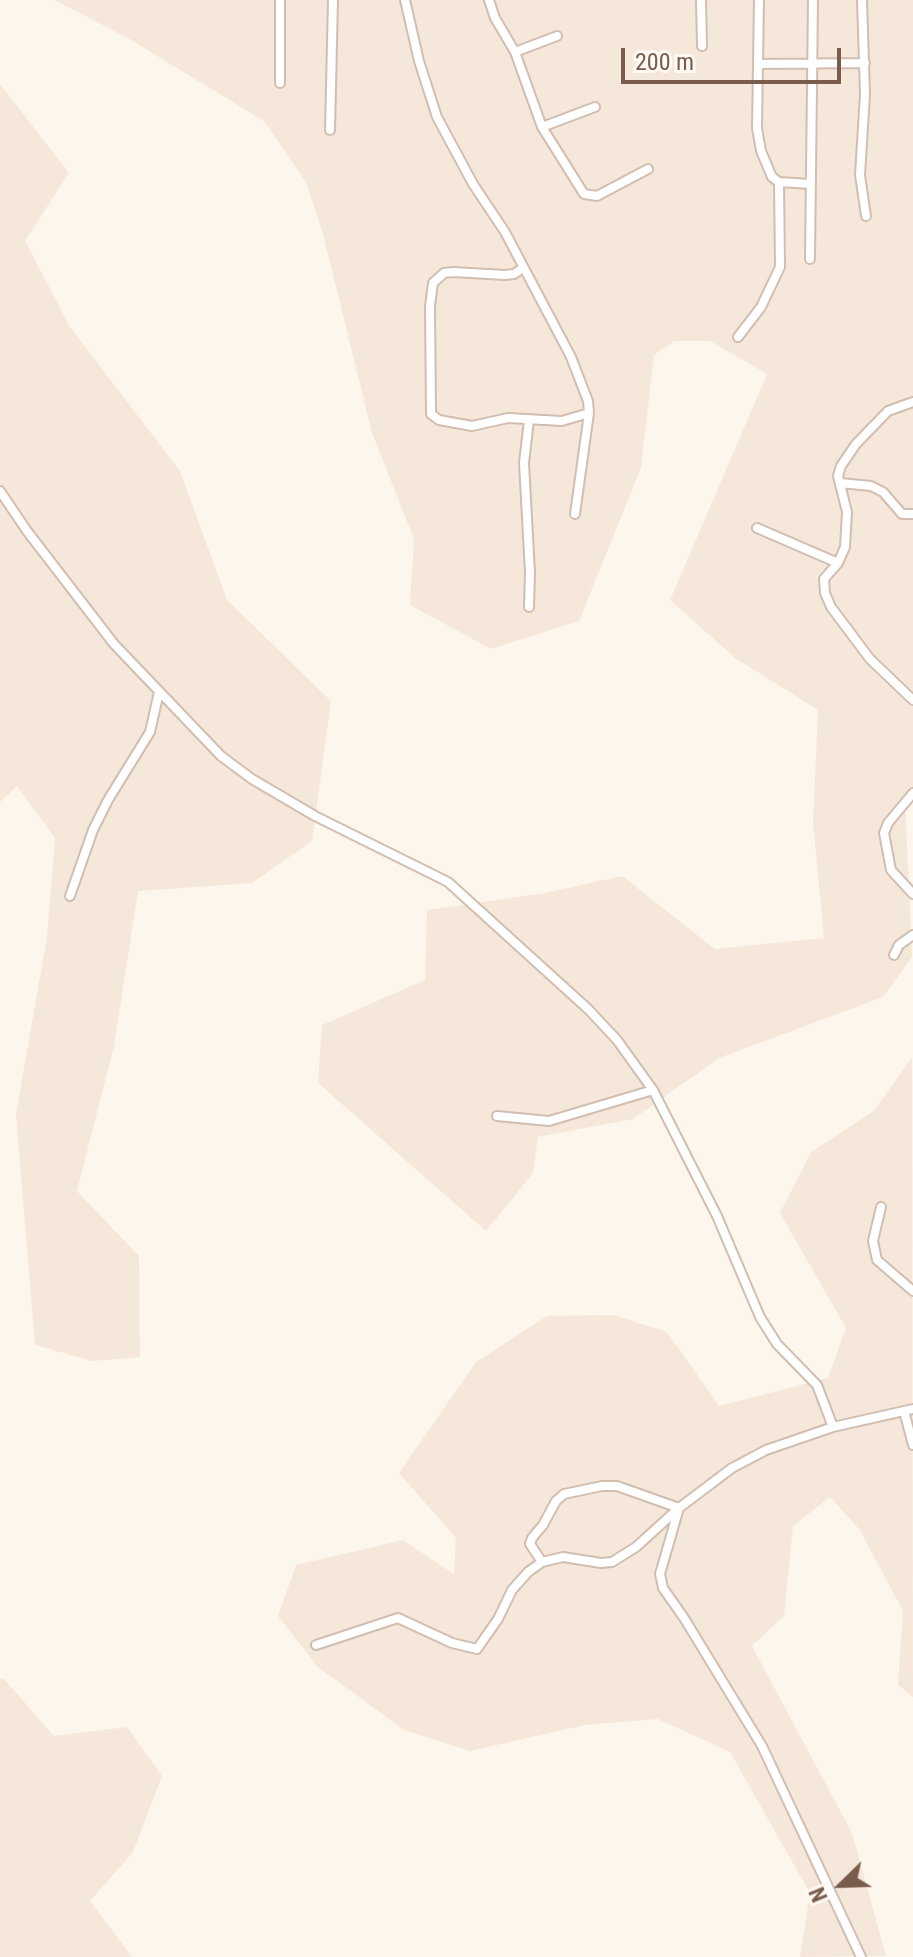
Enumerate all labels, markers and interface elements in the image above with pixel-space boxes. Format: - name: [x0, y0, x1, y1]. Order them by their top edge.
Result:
- scale bar: [625, 32, 845, 82]
- text: 200 m: [635, 48, 694, 76]
- north arrow: [801, 1845, 881, 1925]
- text: N: [804, 1883, 833, 1906]

